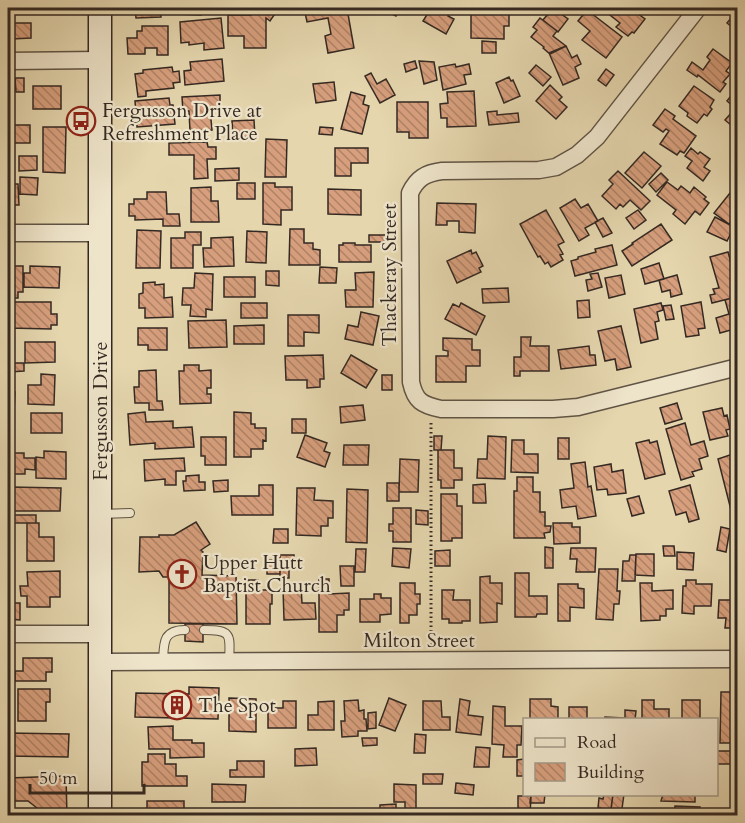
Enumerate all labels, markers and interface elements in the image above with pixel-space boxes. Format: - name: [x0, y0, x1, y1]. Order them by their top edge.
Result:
- place label: Fergusson Drive at Refreshment Place: [102, 97, 262, 147]
- bus stop icon: Fergusson Drive at Refreshment Place: [65, 105, 97, 137]
- street label: Thackeray Street: [376, 203, 403, 347]
- street label: Fergusson Drive: [87, 341, 114, 481]
- place label: Upper Hutt Baptist Church: [203, 549, 331, 599]
- church icon: Upper Hutt Baptist Church: [166, 558, 198, 590]
- street label: Milton Street: [363, 627, 475, 654]
- building icon: The Spot: [161, 689, 193, 721]
- place label: The Spot: [198, 692, 277, 719]
- legend: [523, 718, 718, 796]
- text: Road: [577, 730, 617, 755]
- scale bar: [30, 757, 144, 795]
- text: Building: [577, 760, 645, 785]
- text: 50 m: [39, 766, 78, 791]

